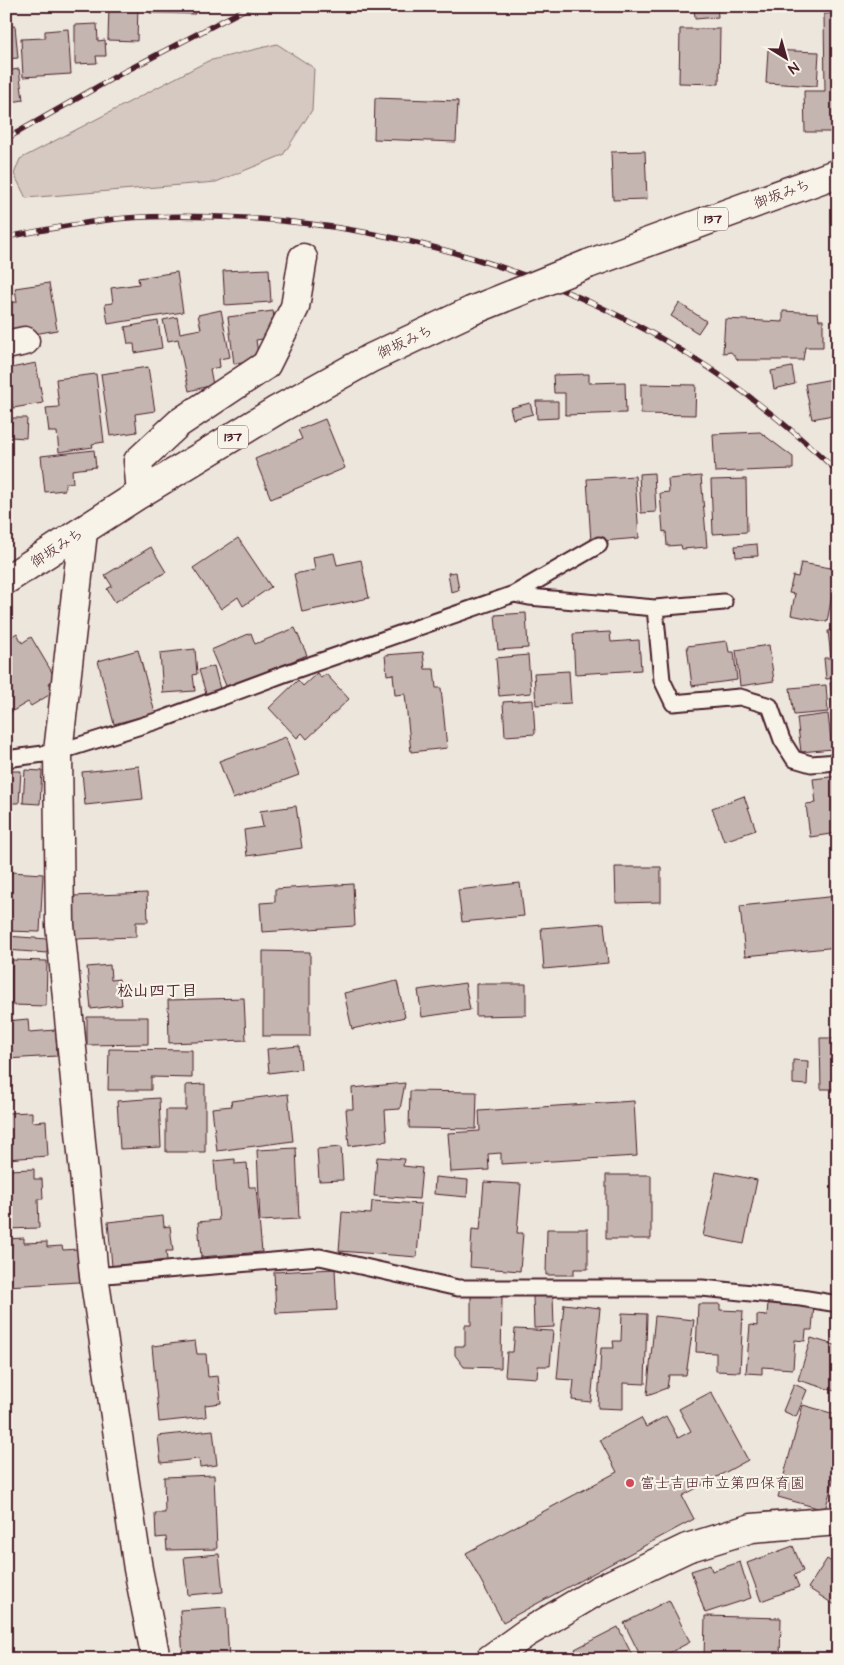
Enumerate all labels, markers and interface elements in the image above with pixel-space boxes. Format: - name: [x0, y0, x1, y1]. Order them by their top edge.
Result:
- north arrow: [762, 32, 812, 82]
- text: N: [784, 57, 803, 78]
- street label: 御坂みち: [750, 174, 814, 214]
- road number: 137: [698, 208, 728, 230]
- street label: 御坂みち: [374, 320, 436, 364]
- road number: 137: [218, 426, 248, 448]
- street label: 御坂みち: [26, 523, 88, 573]
- district label: 松山四丁目: [117, 980, 197, 1002]
- place label: 富士吉田市立第四保育園: [640, 1473, 805, 1494]
- marker: 富士吉田市立第四保育園: [624, 1477, 636, 1489]

